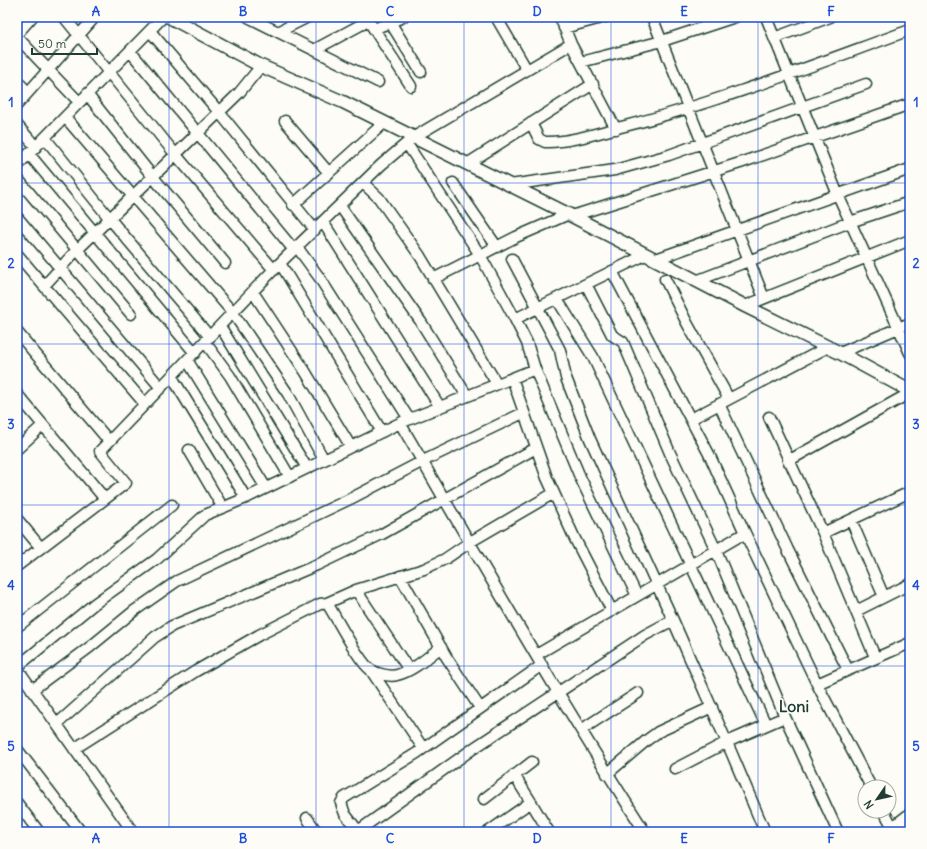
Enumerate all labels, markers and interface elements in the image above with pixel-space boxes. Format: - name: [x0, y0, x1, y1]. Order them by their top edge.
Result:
- text: A: [92, 3, 101, 20]
- text: B: [239, 3, 248, 20]
- text: C: [386, 3, 395, 20]
- text: D: [532, 3, 542, 20]
- text: E: [680, 3, 688, 20]
- text: F: [827, 3, 835, 20]
- scale bar: [32, 30, 97, 56]
- text: 50 m: [38, 36, 67, 51]
- text: 1: [8, 94, 14, 111]
- text: 1: [913, 94, 919, 111]
- text: 2: [7, 255, 15, 272]
- text: 2: [912, 255, 920, 272]
- text: 3: [7, 416, 15, 433]
- text: 3: [912, 416, 920, 433]
- text: 4: [7, 577, 15, 594]
- text: 4: [912, 577, 920, 594]
- district label: Loni: [779, 696, 809, 716]
- text: 5: [7, 738, 15, 755]
- text: 5: [912, 738, 920, 755]
- north arrow: [857, 779, 897, 819]
- text: N: [861, 798, 877, 812]
- text: A: [92, 830, 101, 847]
- text: B: [239, 830, 248, 847]
- text: C: [386, 830, 395, 847]
- text: D: [532, 830, 542, 847]
- text: E: [680, 830, 688, 847]
- text: F: [827, 830, 835, 847]

